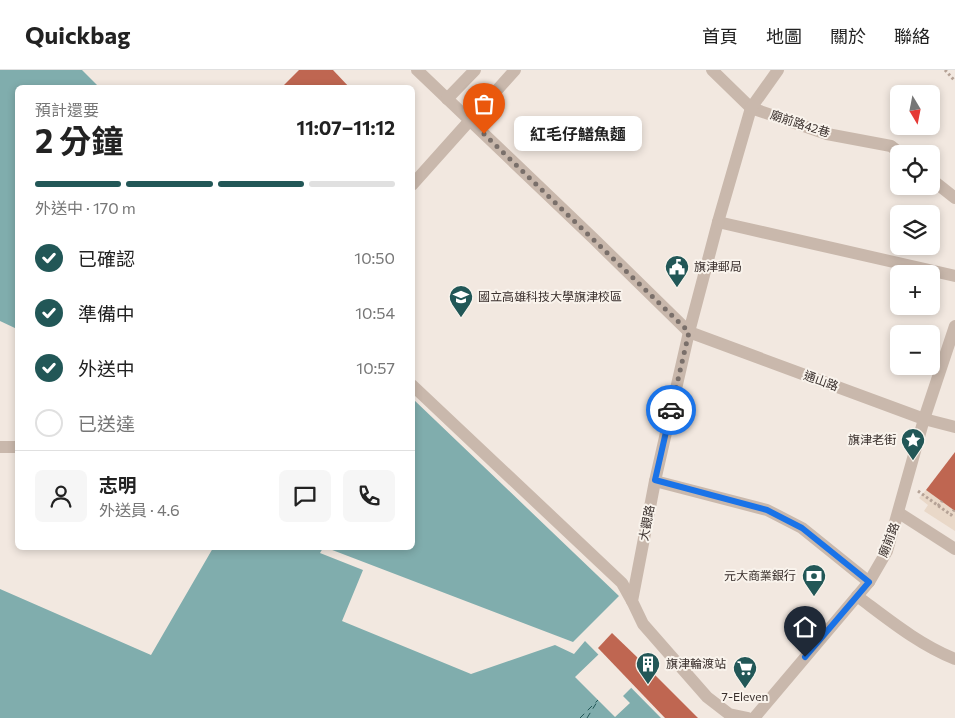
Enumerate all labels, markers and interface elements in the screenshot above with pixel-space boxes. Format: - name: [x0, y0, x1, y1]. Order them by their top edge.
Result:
- text: Quickbag: [25, 20, 130, 49]
- text: 首頁: [702, 25, 738, 47]
- text: 地圖: [766, 25, 802, 47]
- text: 關於: [830, 25, 866, 47]
- text: 聯絡: [894, 25, 930, 47]
- pin: [463, 83, 505, 134]
- north arrow: [890, 85, 940, 135]
- map controls: [890, 85, 940, 375]
- icon: bag: [470, 90, 498, 118]
- text: 預計還要: [35, 100, 99, 119]
- street label: 廟前路42巷: [769, 107, 832, 139]
- text: 11:07–11:12: [297, 116, 395, 139]
- callout: 紅毛仔鱔魚麵: [514, 116, 642, 152]
- text: 2 分鐘: [35, 120, 123, 160]
- text: 紅毛仔鱔魚麵: [530, 124, 626, 143]
- button: locate: [890, 145, 940, 195]
- text: 外送中 · 170 m: [35, 198, 136, 217]
- button: layers: [890, 205, 940, 255]
- icon: check: [35, 244, 63, 272]
- text: 已確認: [78, 247, 135, 270]
- text: 10:50: [354, 248, 395, 267]
- public building icon: 旗津郵局: [664, 254, 690, 288]
- place label: 旗津郵局: [694, 259, 742, 273]
- button: +: [890, 265, 940, 315]
- school or university icon: 國立高雄科技大學旗津校區: [448, 284, 474, 318]
- place label: 國立高雄科技大學旗津校區: [478, 289, 622, 303]
- icon: check: [35, 299, 63, 327]
- text: 準備中: [78, 302, 135, 325]
- text: 10:54: [355, 303, 395, 322]
- button: −: [890, 325, 940, 375]
- icon: check: [35, 354, 63, 382]
- text: 外送中: [78, 357, 135, 380]
- text: 10:57: [356, 358, 395, 377]
- street label: 通山路: [802, 367, 841, 393]
- courier: [646, 385, 696, 435]
- icon: car: [657, 396, 685, 424]
- text: 已送達: [78, 412, 135, 435]
- place icon: 旗津老街: [900, 427, 926, 461]
- place label: 旗津老街: [848, 432, 896, 446]
- button: person: [35, 470, 87, 522]
- button: chat: [279, 470, 331, 522]
- button: phone: [343, 470, 395, 522]
- text: 志明: [99, 473, 137, 496]
- text: 外送員 · 4.6: [99, 500, 180, 519]
- street label: 大觀路: [636, 504, 656, 542]
- street label: 廟前路: [875, 520, 901, 559]
- bank icon: 元大商業銀行: [801, 563, 827, 597]
- place label: 元大商業銀行: [724, 568, 796, 582]
- pin: [784, 606, 826, 657]
- icon: home: [791, 613, 819, 641]
- building icon: 旗津輪渡站: [635, 651, 661, 685]
- supermarket icon: 7-Eleven: [732, 655, 758, 689]
- place label: 旗津輪渡站: [666, 656, 726, 670]
- place label: 7-Eleven: [722, 689, 768, 703]

